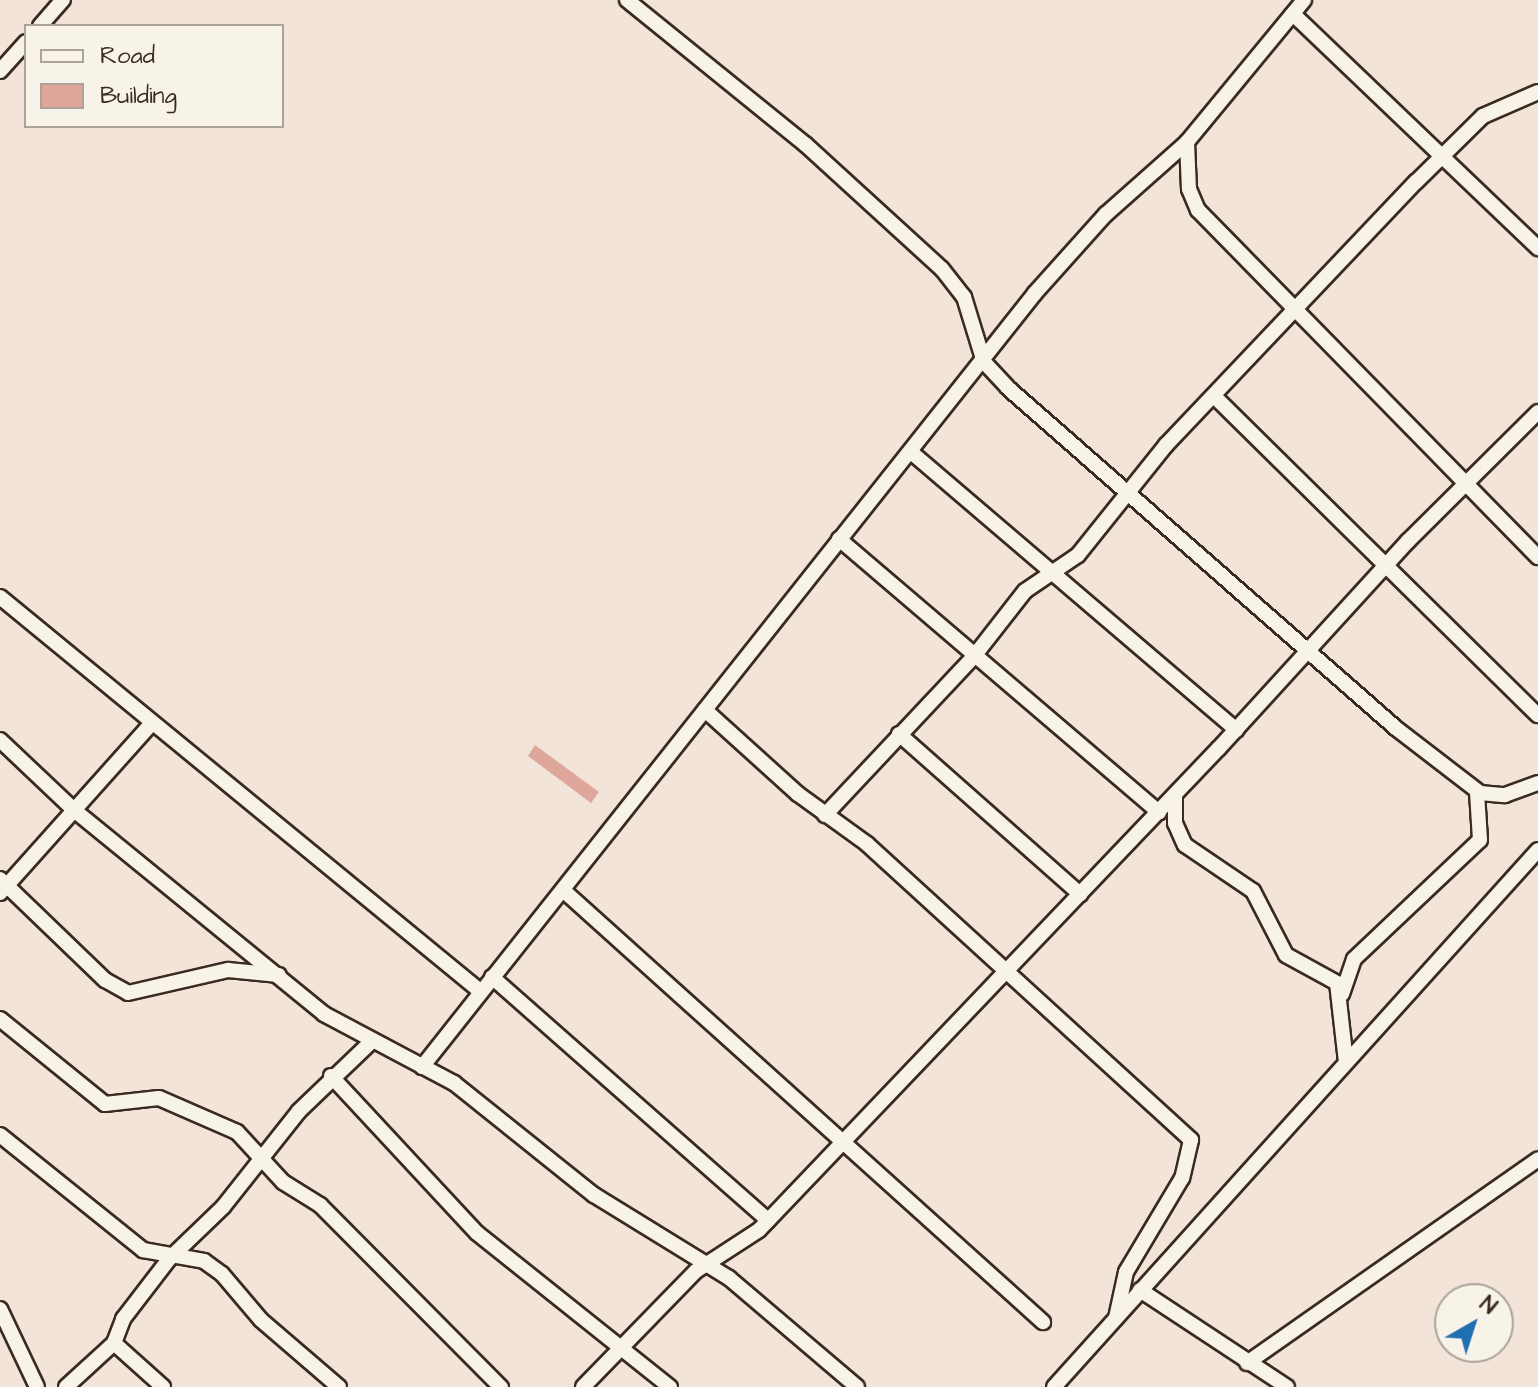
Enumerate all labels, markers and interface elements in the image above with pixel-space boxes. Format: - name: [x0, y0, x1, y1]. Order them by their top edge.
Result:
- legend: [24, 24, 284, 128]
- text: Road: [100, 39, 155, 73]
- text: Building: [100, 79, 177, 113]
- north arrow: [1434, 1283, 1514, 1363]
- text: N: [1473, 1289, 1503, 1322]

